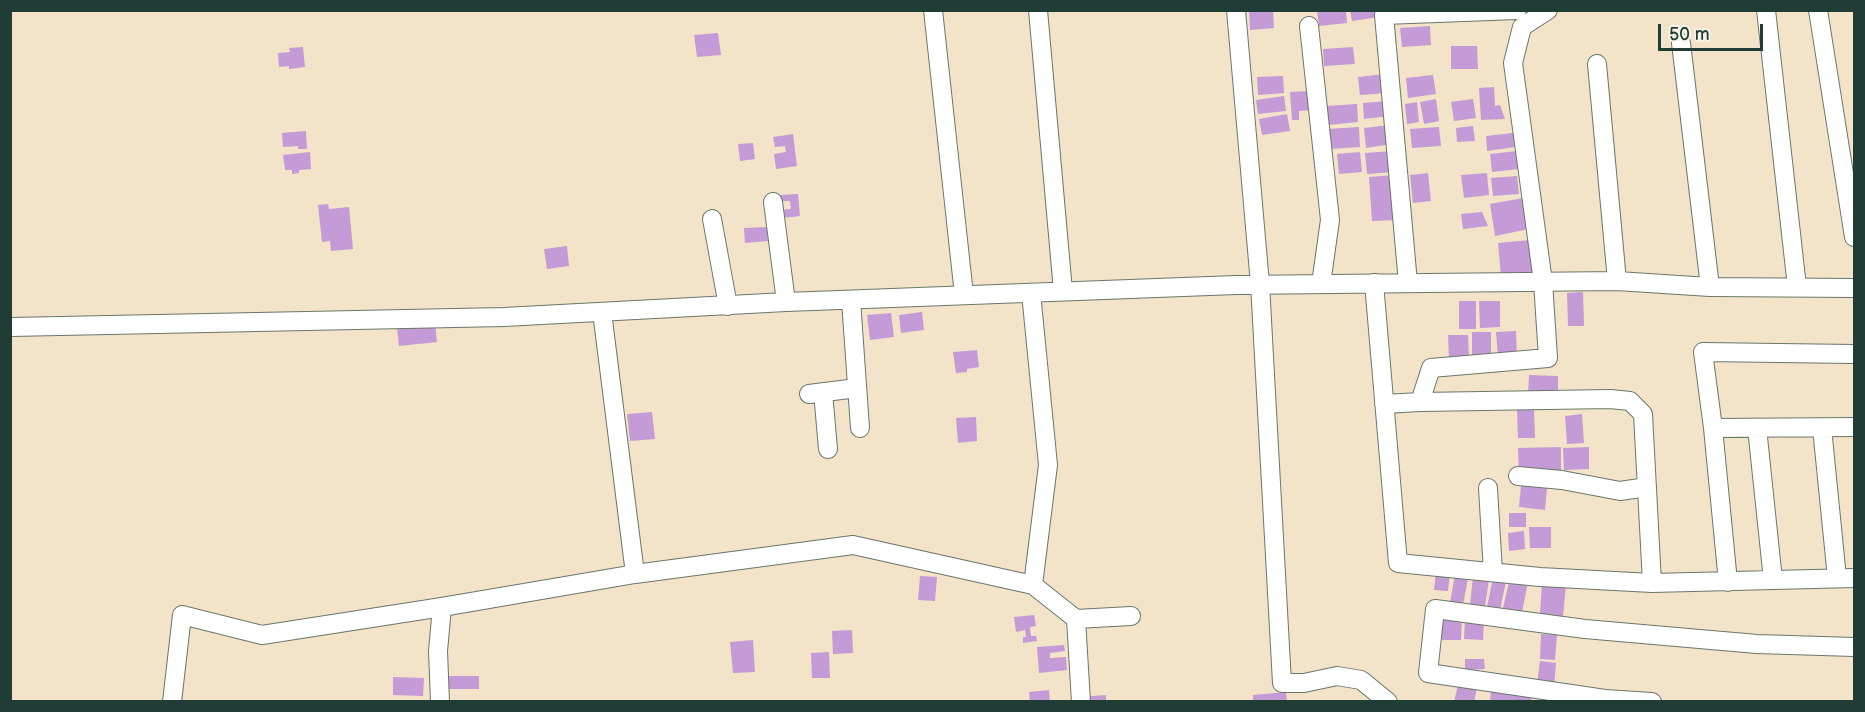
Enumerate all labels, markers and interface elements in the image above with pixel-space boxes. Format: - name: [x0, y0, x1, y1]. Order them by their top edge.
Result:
- scale bar: [1661, 12, 1766, 50]
- text: 50 m: [1669, 24, 1710, 45]

